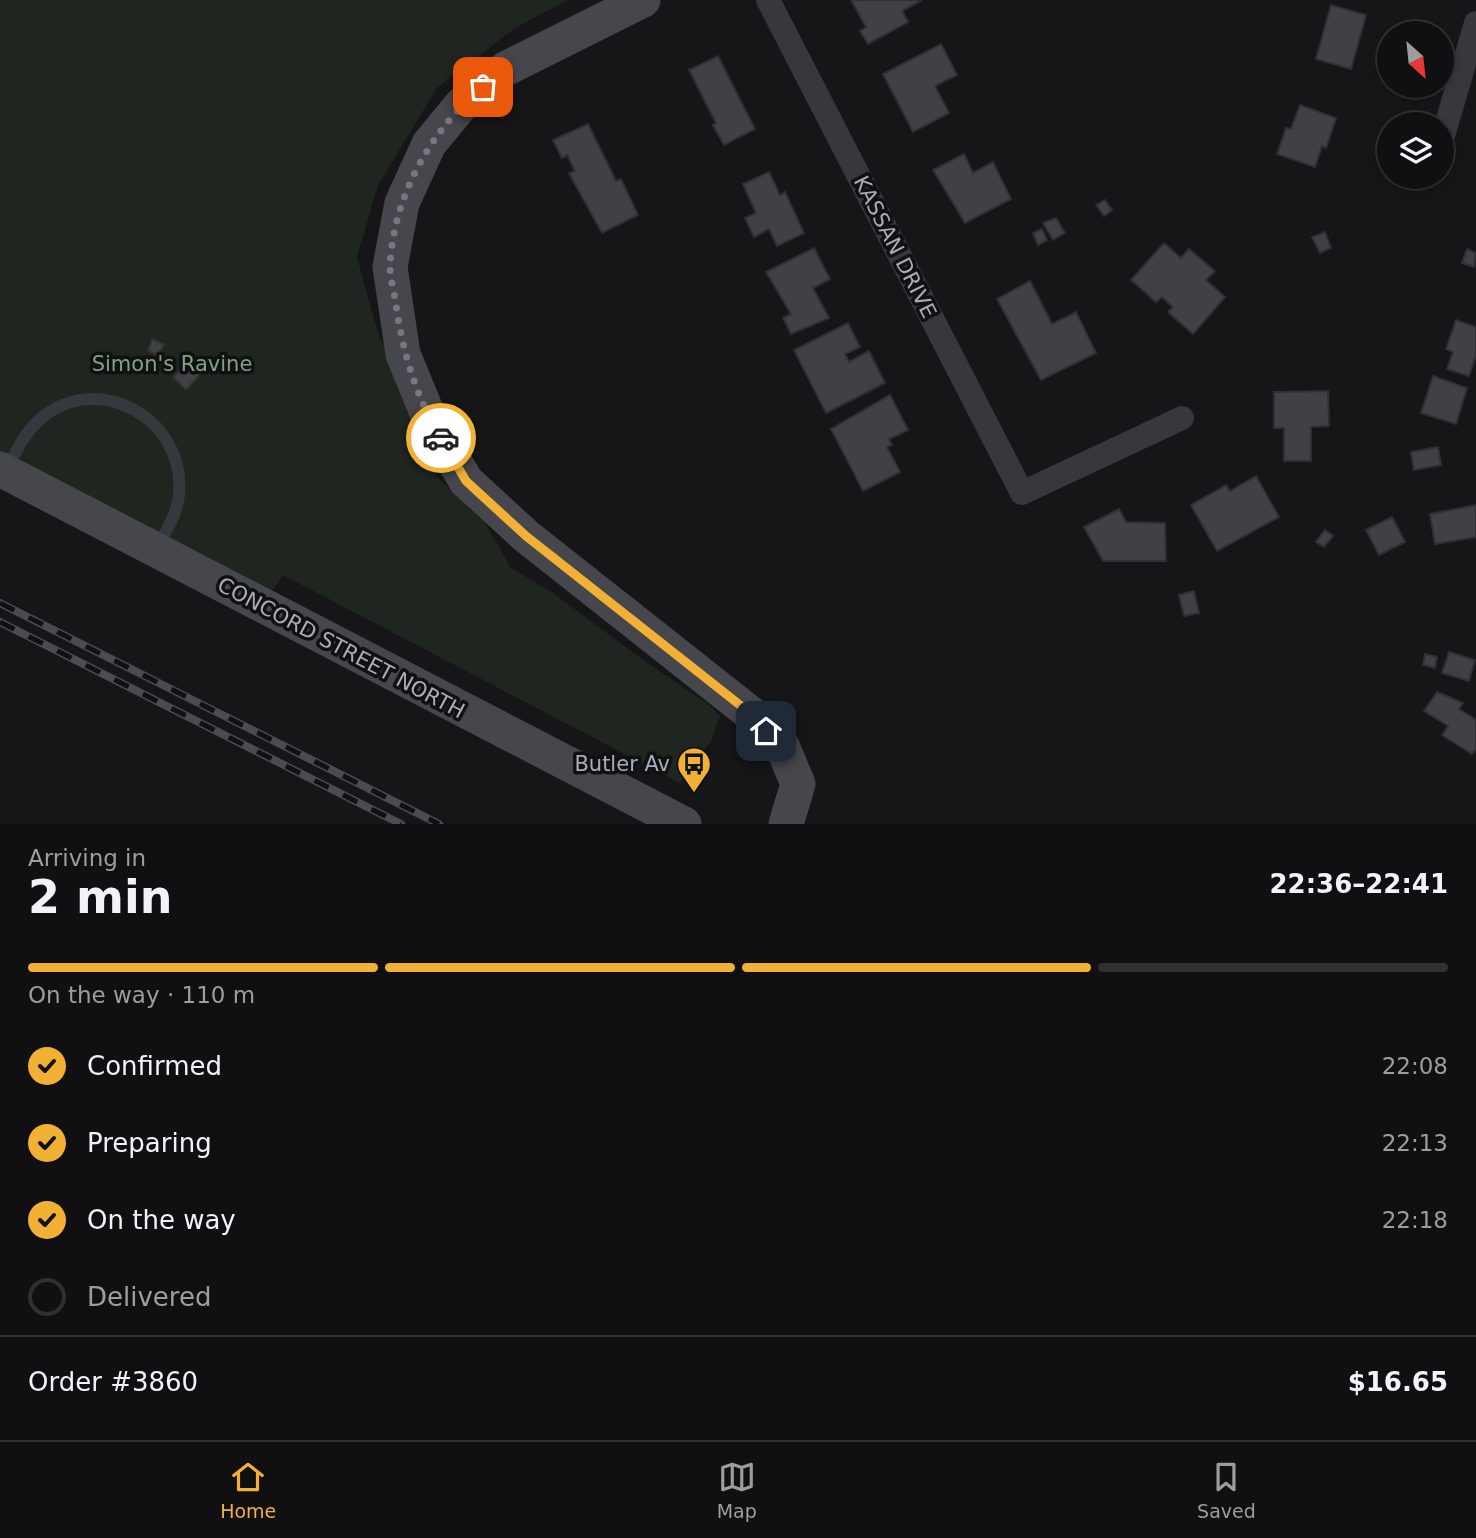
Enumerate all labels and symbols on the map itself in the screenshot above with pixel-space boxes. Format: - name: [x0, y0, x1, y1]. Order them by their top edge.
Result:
- north arrow: [1377, 21, 1454, 98]
- pin: [453, 57, 513, 117]
- street label: KASSAN DRIVE: [849, 172, 941, 322]
- park label: Simon's Ravine: [92, 352, 252, 376]
- courier: [406, 403, 476, 473]
- street label: CONCORD STREET NORTH: [213, 573, 469, 723]
- pin: [736, 701, 796, 761]
- bus stop icon: Butler Av: [675, 745, 713, 794]
- place label: Butler Av: [574, 752, 670, 776]

